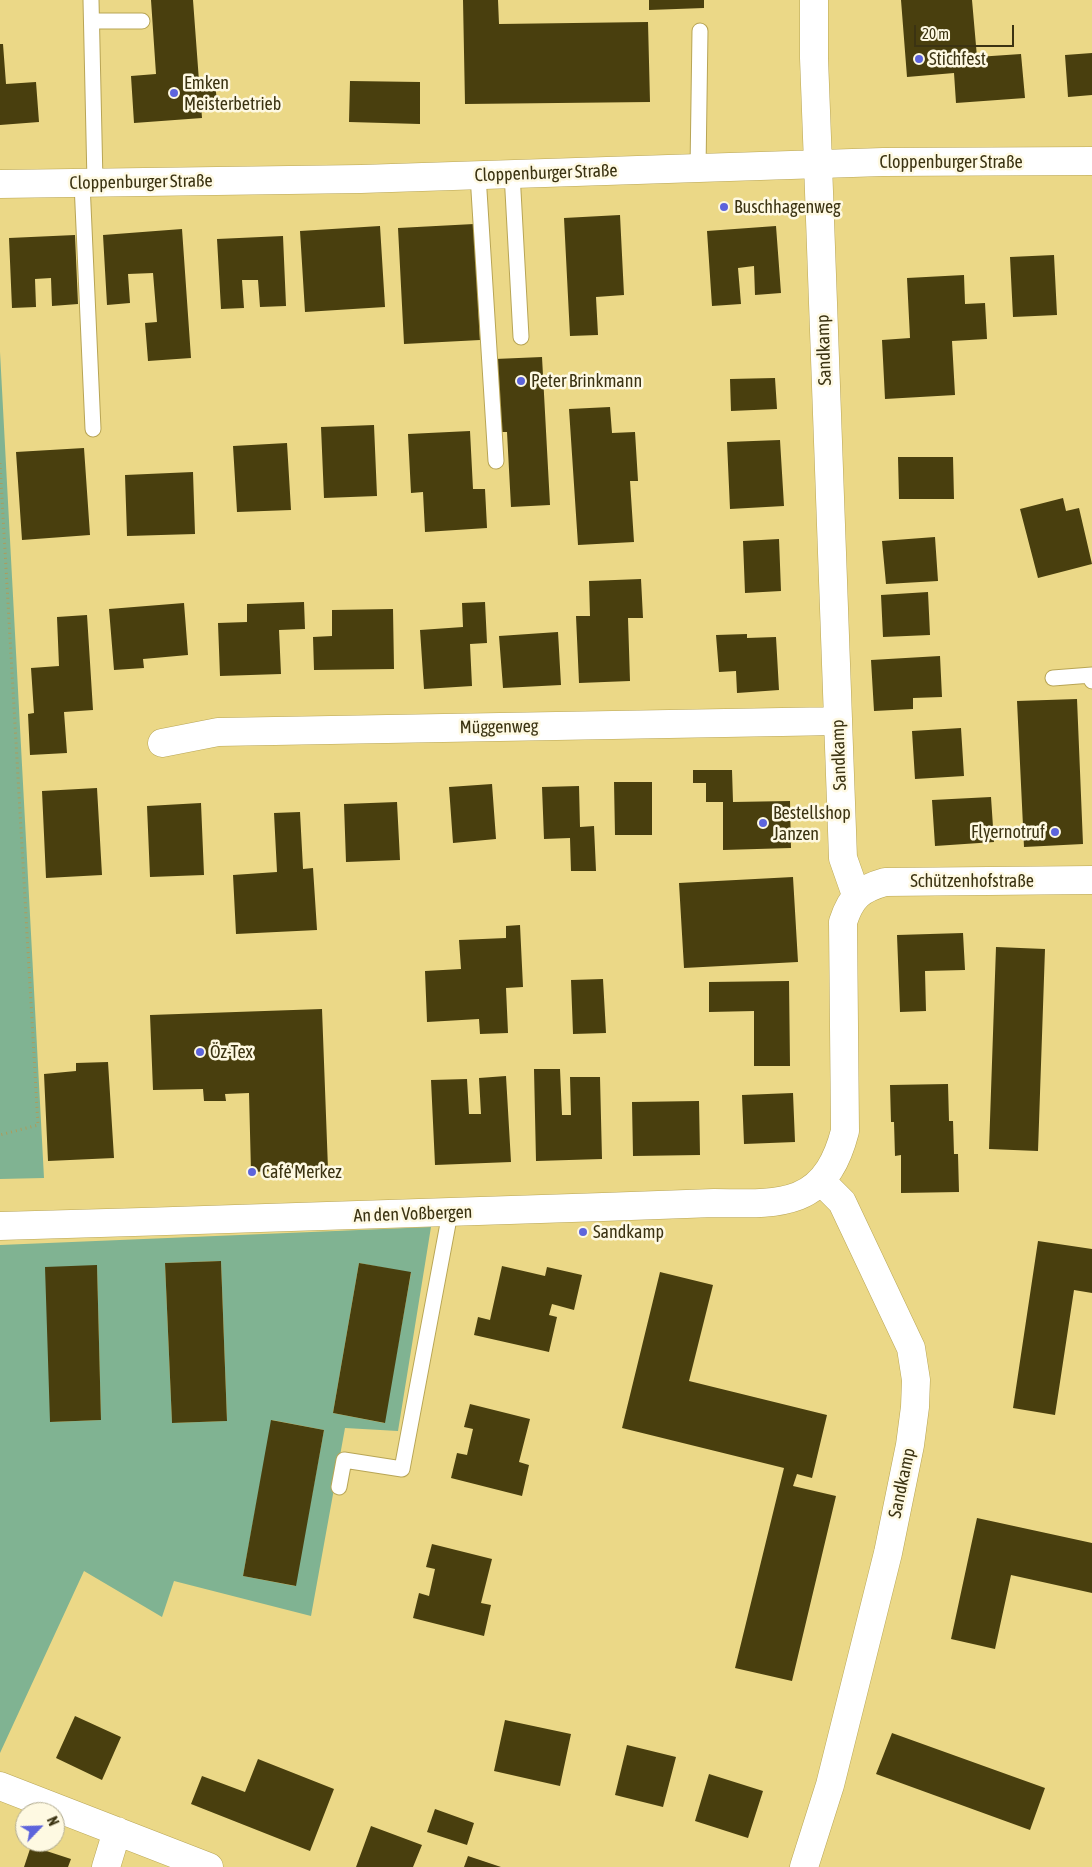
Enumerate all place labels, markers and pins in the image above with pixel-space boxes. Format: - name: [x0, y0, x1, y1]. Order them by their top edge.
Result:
- place label: Stichfest: [929, 48, 986, 70]
- marker: Stichfest: [913, 53, 925, 65]
- place label: Emken Meisterbetrieb: [184, 72, 281, 115]
- marker: Emken Meisterbetrieb: [168, 87, 180, 99]
- place label: Buschhagenweg: [734, 196, 841, 218]
- marker: Buschhagenweg: [718, 201, 730, 213]
- place label: Peter Brinkmann: [531, 370, 642, 392]
- marker: Peter Brinkmann: [515, 375, 527, 387]
- place label: Bestellshop Janzen: [773, 802, 851, 844]
- marker: Bestellshop Janzen: [757, 817, 769, 829]
- place label: Flyernotruf: [971, 821, 1045, 843]
- marker: Flyernotruf: [1049, 826, 1061, 838]
- place label: Öz-Tex: [210, 1041, 253, 1063]
- marker: Öz-Tex: [194, 1046, 206, 1058]
- place label: Café Merkez: [262, 1161, 342, 1183]
- marker: Café Merkez: [246, 1166, 258, 1178]
- place label: Sandkamp: [593, 1221, 664, 1243]
- marker: Sandkamp: [577, 1226, 589, 1238]

